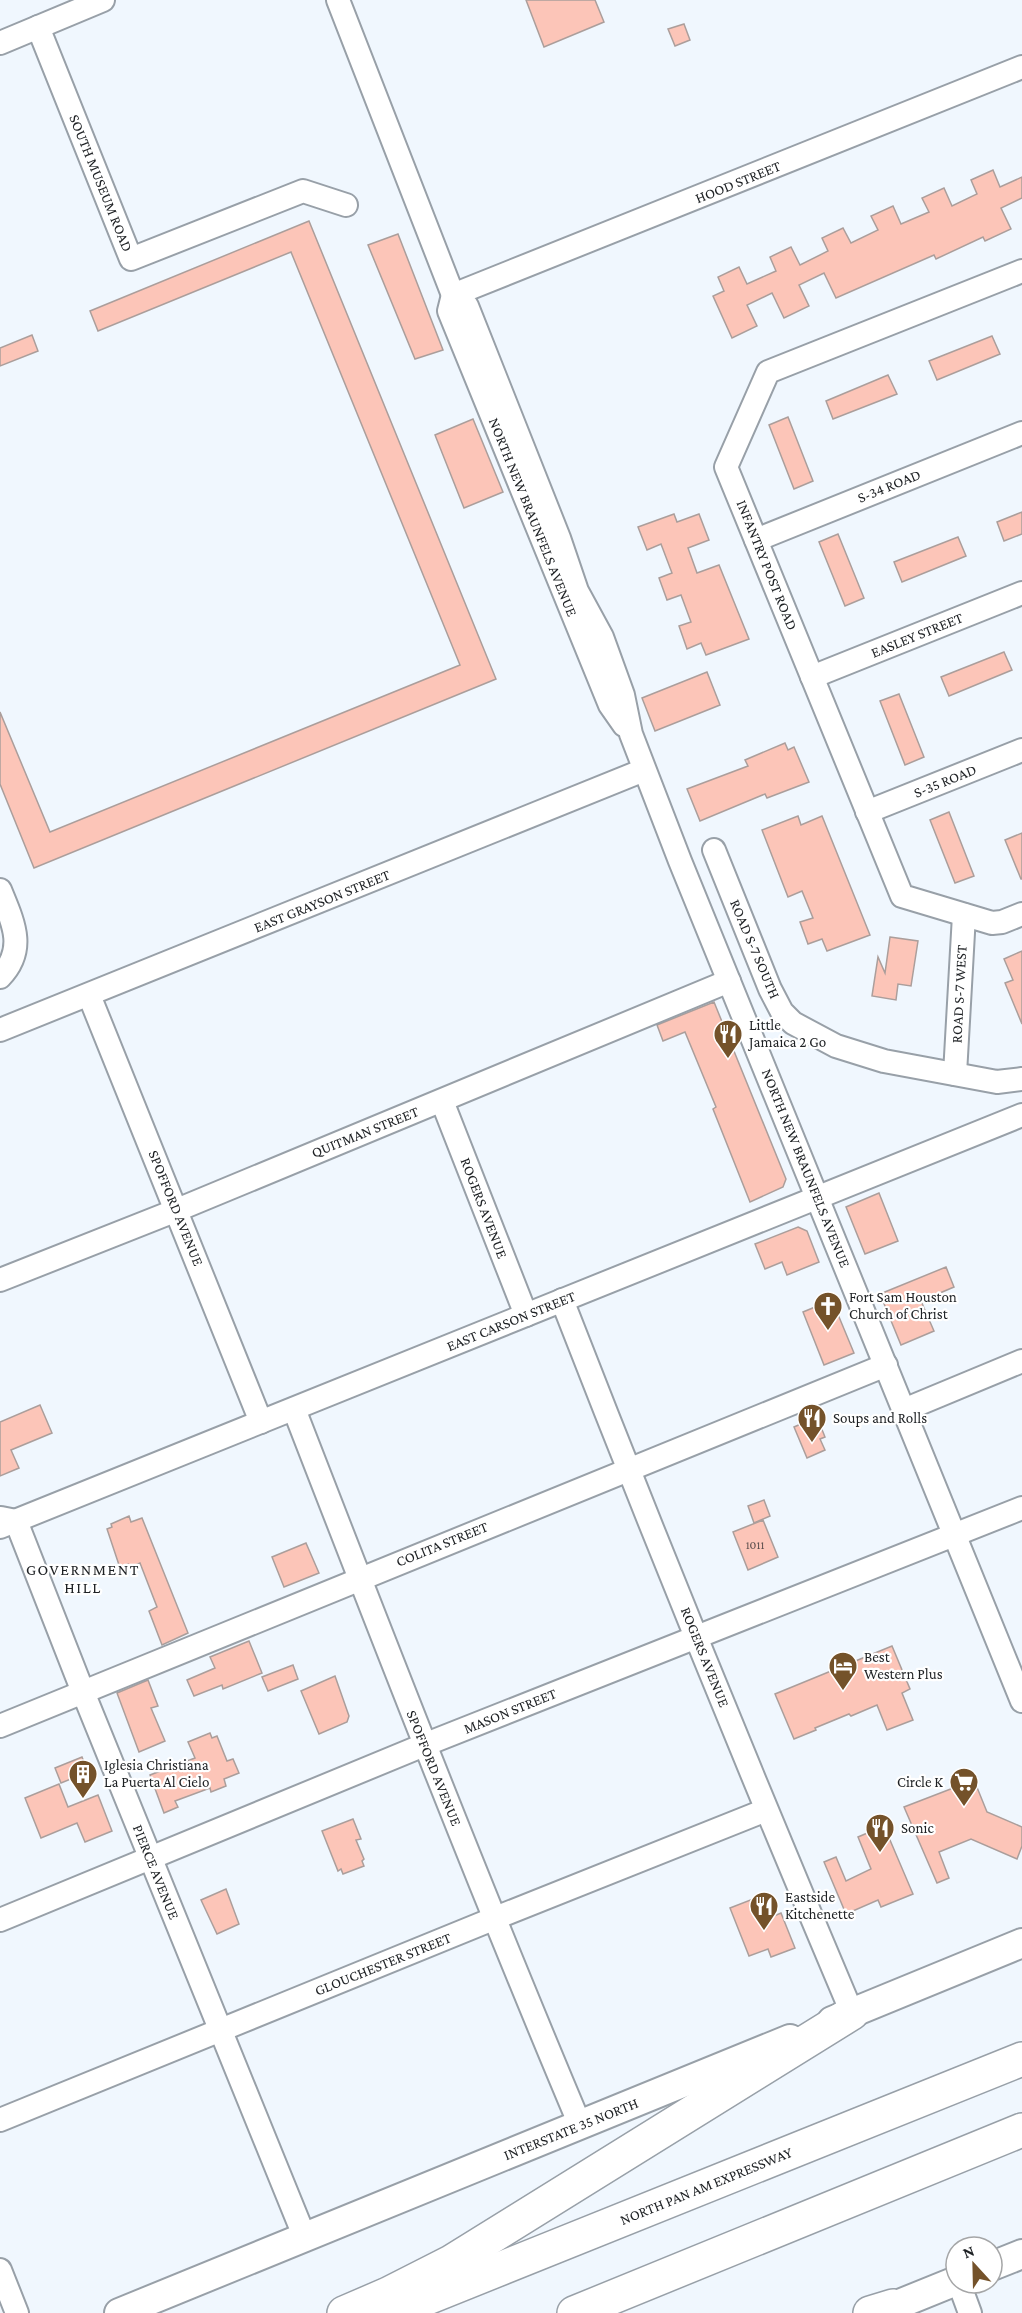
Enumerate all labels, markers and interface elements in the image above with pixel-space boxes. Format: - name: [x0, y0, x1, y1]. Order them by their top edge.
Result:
- street label: SOUTH MUSEUM ROAD: [66, 112, 136, 254]
- street label: HOOD STREET: [693, 158, 783, 206]
- street label: NORTH NEW BRAUNFELS AVENUE: [486, 415, 580, 619]
- street label: S-34 ROAD: [855, 466, 923, 506]
- street label: INFANTRY POST ROAD: [734, 498, 800, 632]
- street label: EASLEY STREET: [869, 609, 965, 661]
- street label: S-35 ROAD: [911, 761, 979, 801]
- street label: EAST GRAYSON STREET: [252, 866, 392, 936]
- street label: ROAD S-7 SOUTH: [727, 897, 783, 1001]
- street label: ROAD S-7 WEST: [948, 944, 970, 1044]
- place label: Little Jamaica 2 Go: [747, 1017, 826, 1051]
- restaurant icon: Little Jamaica 2 Go: [712, 1018, 744, 1060]
- street label: NORTH NEW BRAUNFELS AVENUE: [759, 1066, 853, 1270]
- street label: QUITMAN STREET: [309, 1103, 421, 1161]
- street label: SPOFFORD AVENUE: [146, 1148, 206, 1268]
- street label: ROGERS AVENUE: [457, 1155, 511, 1261]
- street label: EAST CARSON STREET: [444, 1288, 578, 1354]
- place label: Fort Sam Houston Church of Christ: [849, 1289, 957, 1322]
- church icon: Fort Sam Houston Church of Christ: [812, 1290, 844, 1332]
- restaurant icon: Soups and Rolls: [796, 1402, 828, 1444]
- place label: Soups and Rolls: [833, 1410, 927, 1427]
- street label: COLITA STREET: [394, 1518, 490, 1570]
- house number: 1011: [746, 1538, 764, 1552]
- district label: GOVERNMENT HILL: [26, 1561, 140, 1596]
- street label: ROGERS AVENUE: [678, 1605, 732, 1709]
- place label: Best Western Plus: [864, 1649, 943, 1682]
- hotel icon: Best Western Plus: [827, 1650, 859, 1692]
- street label: MASON STREET: [461, 1685, 559, 1737]
- street label: SPOFFORD AVENUE: [404, 1708, 464, 1828]
- place label: Iglesia Christiana La Puerta Al Cielo: [104, 1757, 209, 1790]
- building icon: Iglesia Christiana La Puerta Al Cielo: [67, 1758, 99, 1800]
- supermarket icon: Circle K: [948, 1766, 980, 1808]
- place label: Circle K: [897, 1774, 943, 1790]
- restaurant icon: Sonic: [864, 1812, 896, 1854]
- place label: Sonic: [901, 1820, 934, 1836]
- street label: PIERCE AVENUE: [130, 1822, 182, 1922]
- place label: Eastside Kitchenette: [785, 1889, 855, 1922]
- restaurant icon: Eastside Kitchenette: [748, 1890, 780, 1932]
- street label: GLOUCHESTER STREET: [312, 1929, 454, 1999]
- street label: INTERSTATE 35 NORTH: [501, 2095, 641, 2163]
- street label: NORTH PAN AM EXPRESSWAY: [618, 2144, 794, 2228]
- north arrow: [944, 2235, 1004, 2295]
- text: N: [960, 2242, 977, 2261]

